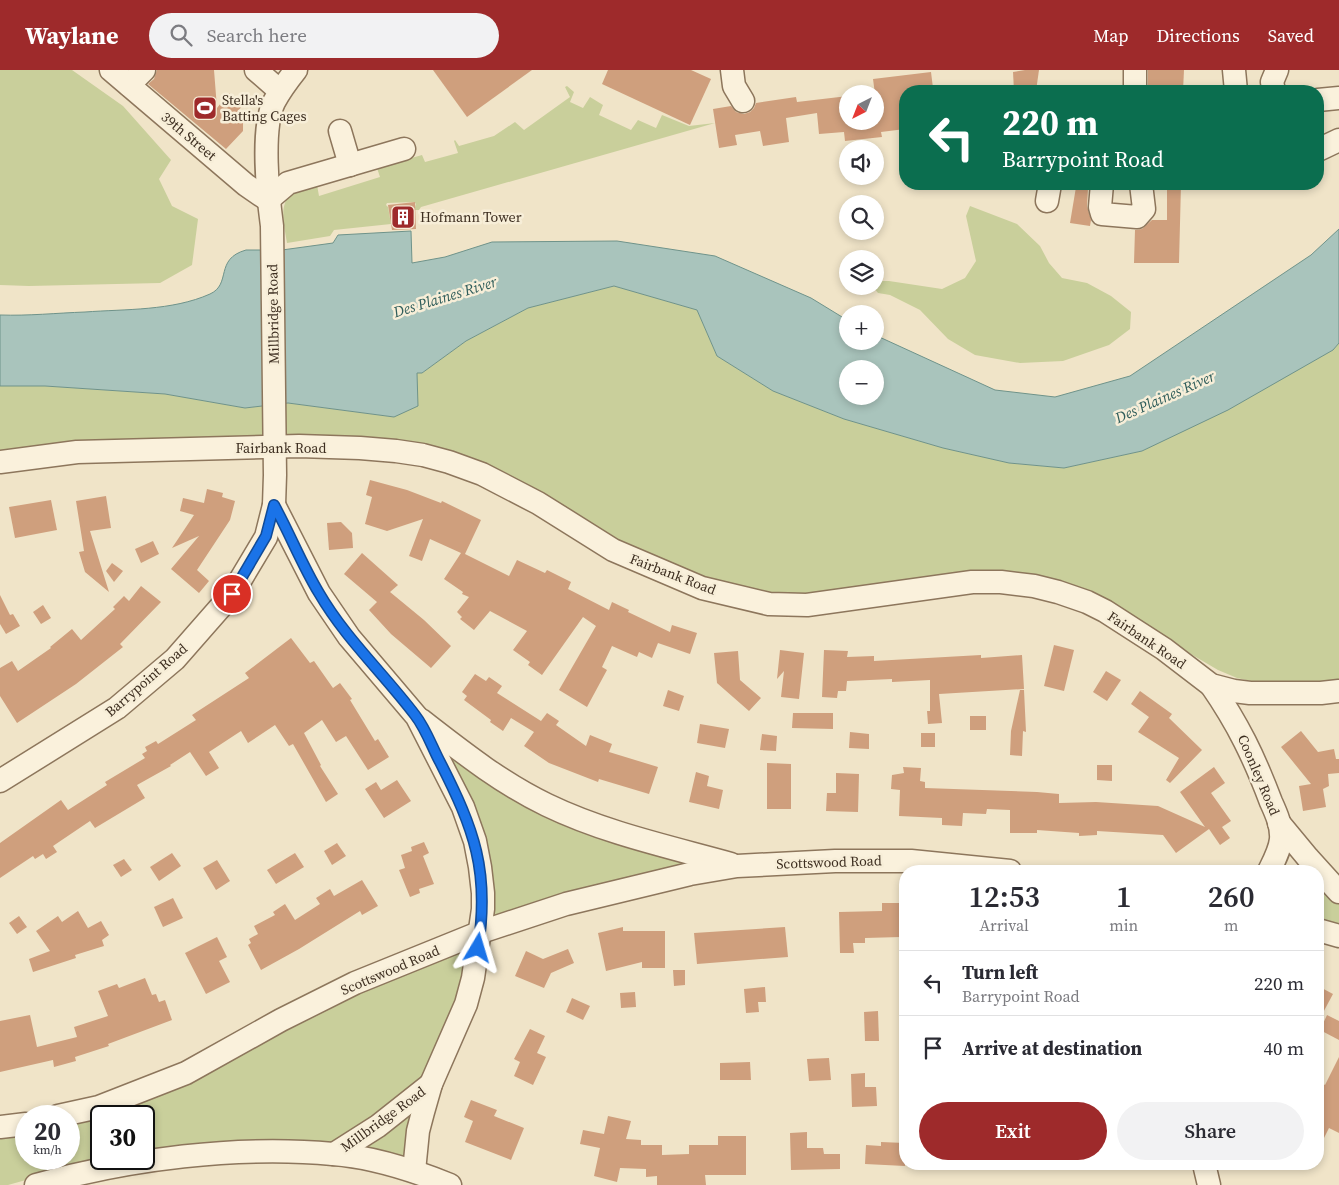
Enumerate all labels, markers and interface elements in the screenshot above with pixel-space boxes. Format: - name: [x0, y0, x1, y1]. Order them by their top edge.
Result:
- search box: [149, 13, 499, 58]
- text: Waylane: [25, 19, 119, 52]
- icon: search: [167, 21, 195, 49]
- text: Search here: [207, 22, 307, 48]
- text: Map: [1093, 23, 1129, 48]
- text: Directions: [1157, 23, 1240, 48]
- text: Saved: [1268, 23, 1314, 48]
- north arrow: [839, 85, 884, 130]
- map controls: [839, 85, 884, 405]
- place label: Stella's Batting Cages: [222, 90, 306, 126]
- sports icon: Stella's Batting Cages: [192, 95, 218, 121]
- text: 220 m: [1002, 99, 1098, 147]
- icon: left: [919, 105, 984, 170]
- street label: 39th Street: [157, 107, 221, 165]
- button: sound: [839, 140, 884, 185]
- text: Barrypoint Road: [1002, 144, 1164, 174]
- button: search: [839, 195, 884, 240]
- building icon: Hofmann Tower: [390, 204, 416, 230]
- place label: Hofmann Tower: [420, 207, 522, 227]
- button: layers: [839, 250, 884, 295]
- street label: Millbridge Road: [262, 264, 284, 364]
- water label: Des Plaines River: [390, 271, 500, 323]
- button: +: [839, 305, 884, 350]
- button: −: [839, 360, 884, 405]
- water label: Des Plaines River: [1111, 365, 1219, 428]
- street label: Fairbank Road: [236, 438, 326, 458]
- street label: Fairbank Road: [627, 548, 719, 600]
- pin: [211, 573, 253, 615]
- icon: arrive: [218, 580, 246, 608]
- street label: Fairbank Road: [1104, 606, 1190, 674]
- street label: Barrypoint Road: [101, 639, 191, 721]
- street label: Coonley Road: [1233, 731, 1285, 819]
- street label: Scottswood Road: [776, 850, 882, 874]
- text: 12:53: [968, 876, 1040, 917]
- text: 1: [1116, 876, 1132, 917]
- text: 260: [1208, 876, 1255, 917]
- text: Arrival: [979, 914, 1029, 936]
- text: min: [1109, 914, 1138, 936]
- text: m: [1224, 914, 1238, 936]
- position arrow: [451, 921, 503, 973]
- street label: Scottswood Road: [338, 940, 443, 1000]
- text: Turn left: [962, 959, 1038, 985]
- icon: left: [919, 969, 947, 997]
- text: 220 m: [1254, 970, 1304, 996]
- text: Barrypoint Road: [962, 985, 1080, 1007]
- icon: arrive: [919, 1034, 947, 1062]
- text: Arrive at destination: [962, 1035, 1142, 1061]
- text: 40 m: [1263, 1035, 1304, 1061]
- street label: Millbridge Road: [337, 1081, 430, 1157]
- button: Exit: [919, 1102, 1107, 1160]
- button: Share: [1117, 1102, 1304, 1160]
- speed limit sign: 30: [90, 1105, 155, 1170]
- text: 20: [34, 1114, 61, 1148]
- text: km/h: [33, 1142, 62, 1158]

